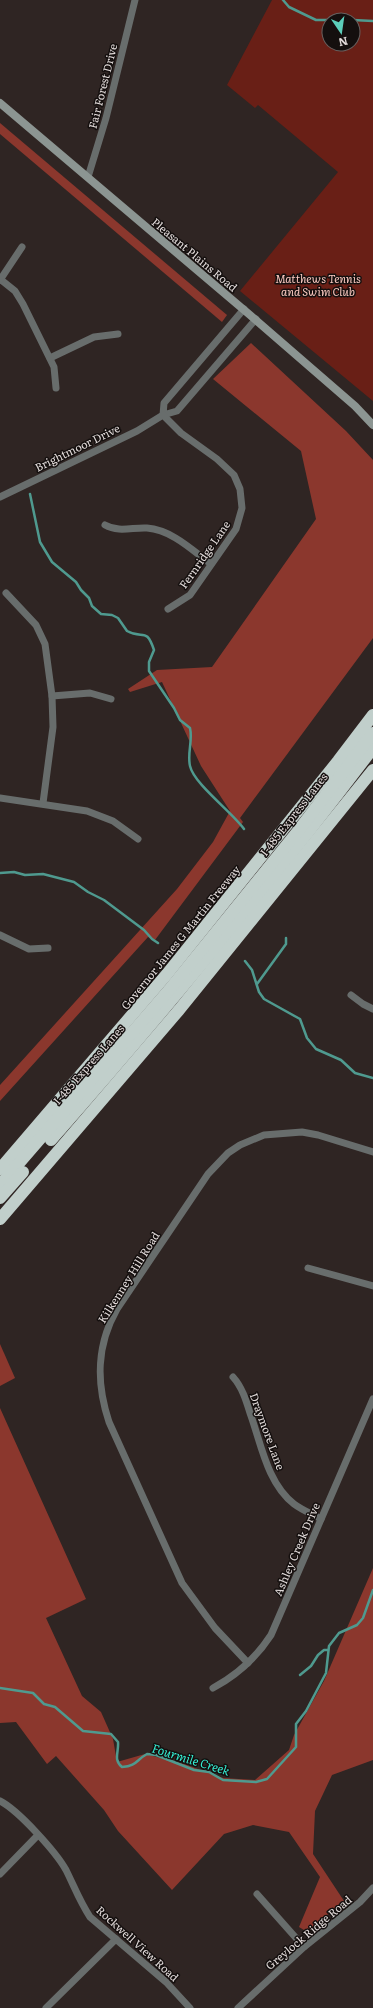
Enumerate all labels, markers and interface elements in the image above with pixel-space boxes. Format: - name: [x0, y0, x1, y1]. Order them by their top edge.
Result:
- north arrow: [321, 12, 361, 52]
- text: N: [337, 34, 350, 52]
- street label: Fair Forest Drive: [84, 42, 120, 130]
- street label: Pleasant Plains Road: [149, 213, 241, 295]
- park label: Matthews Tennis and Swim Club: [275, 270, 361, 299]
- street label: Brightmoor Drive: [32, 419, 123, 475]
- street label: Fernridge Lane: [175, 517, 234, 591]
- street label: I-485 Express Lanes: [255, 769, 331, 859]
- street label: Governor James G Martin Freeway: [117, 861, 244, 1012]
- street label: I-485 Express Lanes: [49, 1020, 127, 1108]
- street label: Kilkenney Hill Road: [93, 1228, 163, 1326]
- street label: Draymore Lane: [247, 1390, 289, 1472]
- street label: Ashley Creek Drive: [269, 1500, 323, 1598]
- water label: Fourmile Creek: [150, 1739, 233, 1780]
- street label: Greylock Ridge Road: [261, 1891, 355, 1973]
- street label: Rockwell View Road: [93, 1902, 183, 1985]

